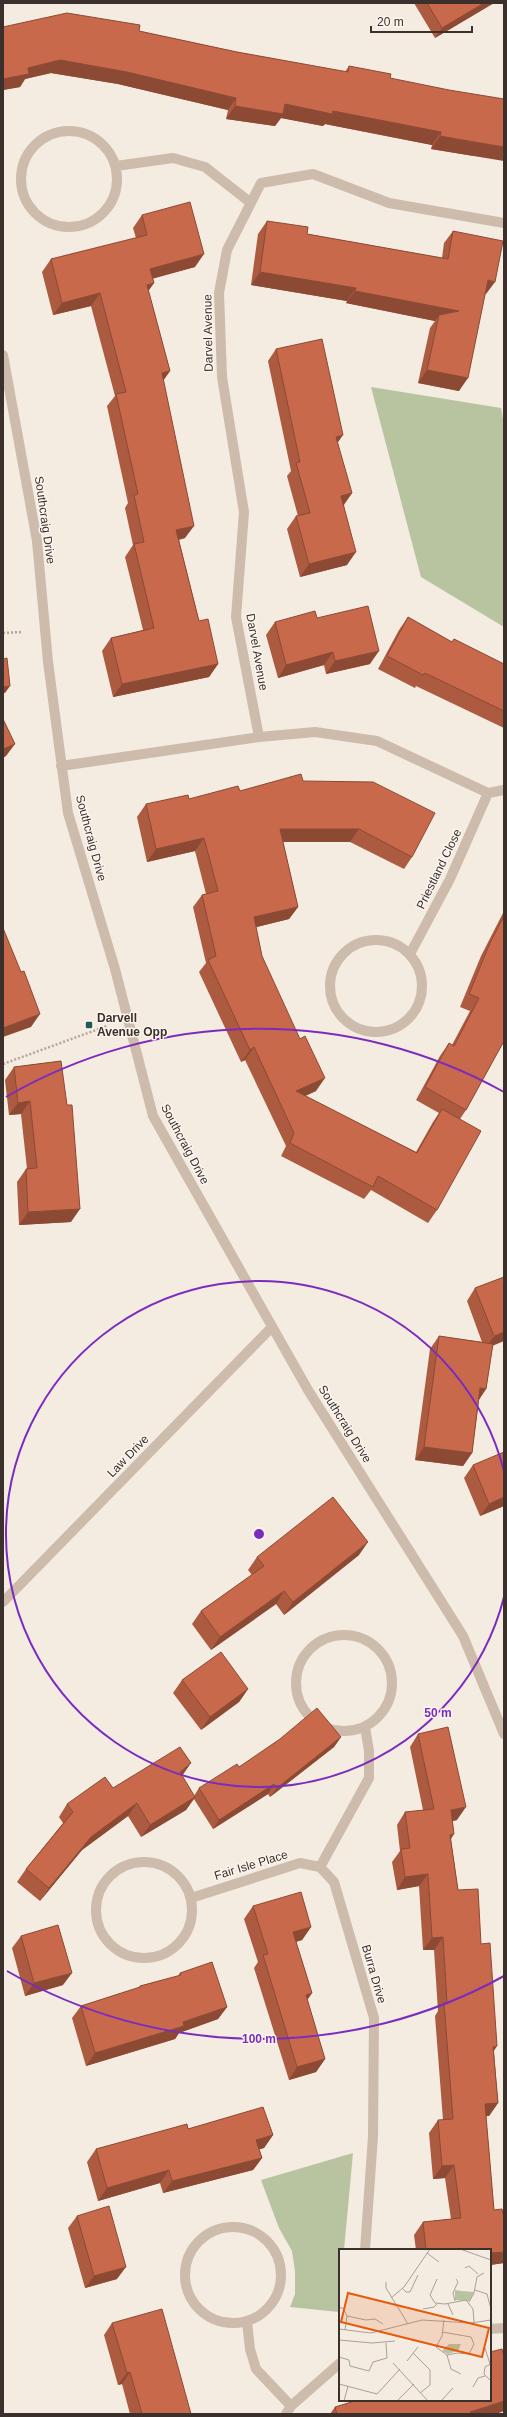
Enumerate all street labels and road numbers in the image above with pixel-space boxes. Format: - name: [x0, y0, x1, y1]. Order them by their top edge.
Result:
- street label: Darvel Avenue: [200, 294, 216, 372]
- street label: Southcraig Drive: [32, 475, 58, 565]
- street label: Darvel Avenue: [243, 612, 271, 692]
- street label: Southcraig Drive: [73, 793, 109, 883]
- street label: Priestland Close: [414, 826, 465, 911]
- street label: Southcraig Drive: [158, 1102, 212, 1187]
- street label: Southcraig Drive: [316, 1383, 375, 1466]
- street label: Law Drive: [104, 1432, 152, 1480]
- street label: Fair Isle Place: [213, 1847, 290, 1883]
- street label: Burra Drive: [359, 1943, 389, 2005]

